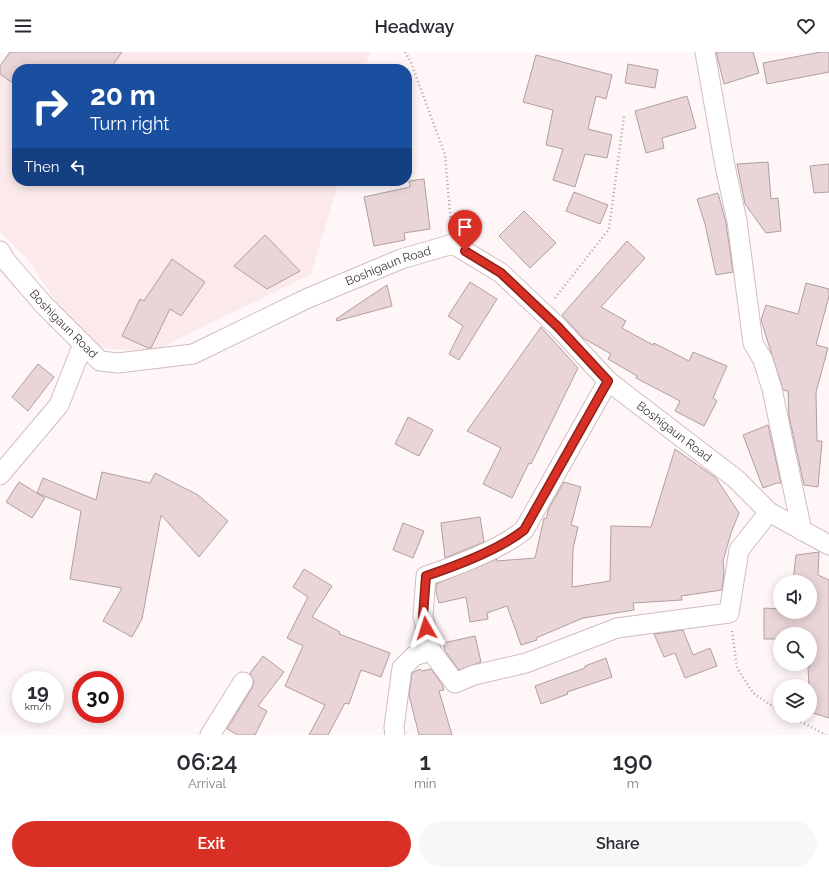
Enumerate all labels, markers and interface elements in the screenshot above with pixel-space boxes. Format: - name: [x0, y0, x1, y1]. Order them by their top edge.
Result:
- icon: menu: [12, 15, 34, 37]
- icon: heart: [795, 15, 817, 37]
- text: Headway: [375, 16, 454, 37]
- text: 20 m: [90, 79, 156, 112]
- icon: right: [24, 80, 76, 132]
- text: Turn right: [90, 113, 169, 134]
- icon: left: [67, 156, 89, 178]
- text: Then: [24, 158, 59, 176]
- pin: [448, 210, 482, 251]
- icon: arrive: [454, 216, 476, 238]
- street label: Boshigaun Road: [343, 244, 433, 289]
- street label: Boshigaun Road: [27, 287, 100, 361]
- street label: Boshigaun Road: [634, 399, 714, 465]
- map controls: [773, 575, 817, 723]
- button: sound: [773, 575, 817, 619]
- position arrow: [405, 607, 447, 649]
- button: search: [773, 627, 817, 671]
- speed limit sign: 30: [72, 671, 124, 723]
- button: layers: [773, 679, 817, 723]
- text: 19: [27, 680, 49, 704]
- text: km/h: [25, 701, 51, 712]
- text: 06:24: [176, 747, 238, 776]
- text: 1: [419, 747, 431, 776]
- text: 190: [613, 747, 653, 776]
- text: Arrival: [188, 776, 226, 791]
- text: min: [414, 776, 436, 791]
- text: m: [627, 776, 639, 791]
- button: Exit: [12, 821, 411, 867]
- button: Share: [419, 821, 817, 867]

